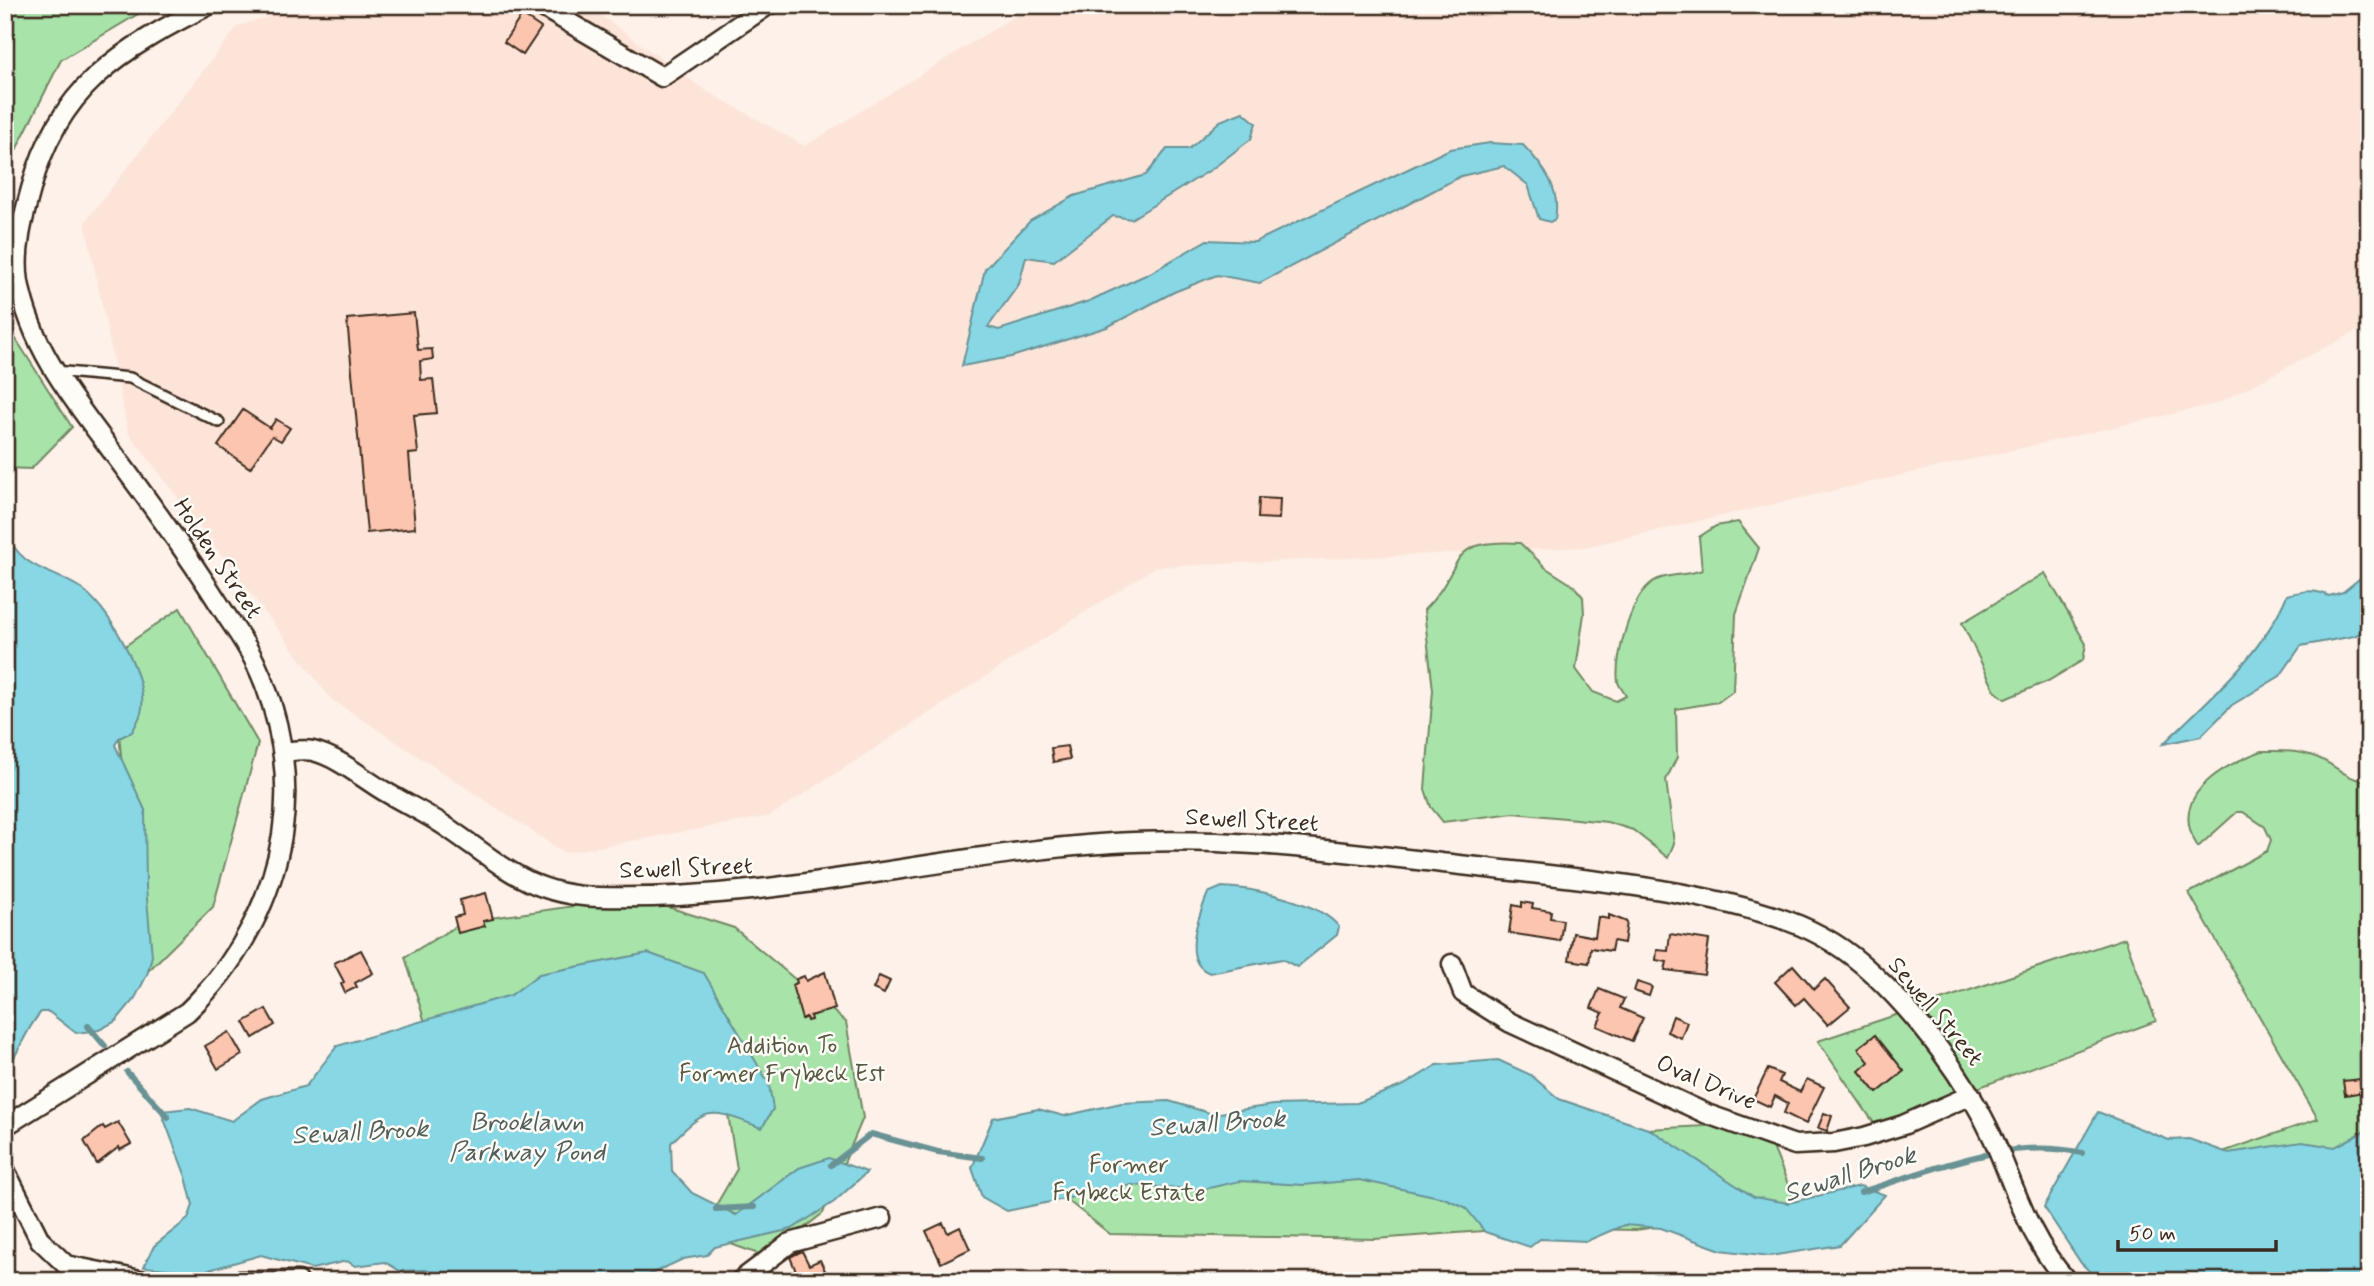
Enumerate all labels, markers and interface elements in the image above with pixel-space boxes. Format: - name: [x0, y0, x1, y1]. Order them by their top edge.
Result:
- street label: Holden Street: [165, 493, 269, 625]
- street label: Sewell Street: [1185, 802, 1319, 840]
- street label: Sewell Street: [619, 851, 753, 887]
- street label: Sewell Street: [1880, 951, 1990, 1073]
- park label: Addition To Former Frybeck Est: [679, 1031, 885, 1090]
- street label: Oval Drive: [1651, 1048, 1761, 1118]
- water label: Sewall Brook: [1148, 1102, 1288, 1146]
- water label: Brooklawn Parkway Pond: [449, 1106, 607, 1170]
- water label: Sewall Brook: [291, 1112, 431, 1154]
- water label: Sewall Brook: [1780, 1138, 1922, 1211]
- park label: Former Frybeck Estate: [1052, 1150, 1206, 1209]
- scale bar: [2118, 1209, 2276, 1253]
- text: 50 m: [2129, 1220, 2176, 1248]

